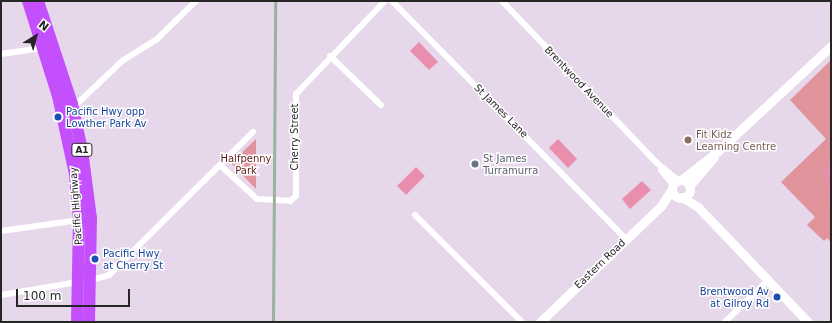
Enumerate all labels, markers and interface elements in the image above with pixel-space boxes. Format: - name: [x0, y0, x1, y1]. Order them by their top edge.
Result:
- north arrow: [16, 16, 56, 56]
- text: N: [36, 18, 51, 34]
- street label: Brentwood Avenue: [542, 44, 616, 120]
- street label: St James Lane: [472, 82, 530, 140]
- street label: Cherry Street: [289, 103, 301, 171]
- place label: Pacific Hwy opp Lowther Park Av: [66, 105, 146, 128]
- marker: Pacific Hwy opp Lowther Park Av: [53, 112, 63, 122]
- place label: Fit Kidz Learning Centre: [696, 128, 776, 152]
- marker: Fit Kidz Learning Centre: [683, 135, 693, 145]
- road number: A1: [71, 143, 93, 157]
- park label: Halfpenny Park: [220, 152, 272, 176]
- place label: St James Turramurra: [483, 152, 538, 176]
- marker: St James Turramurra: [470, 159, 480, 169]
- street label: Pacific Highway: [67, 167, 85, 245]
- street label: Eastern Road: [572, 237, 628, 291]
- place label: Pacific Hwy at Cherry St: [103, 247, 163, 270]
- marker: Pacific Hwy at Cherry St: [90, 254, 100, 264]
- scale bar: [18, 281, 132, 307]
- place label: Brentwood Av at Gilroy Rd: [700, 285, 769, 308]
- text: 100 m: [23, 289, 61, 303]
- marker: Brentwood Av at Gilroy Rd: [772, 292, 782, 302]

